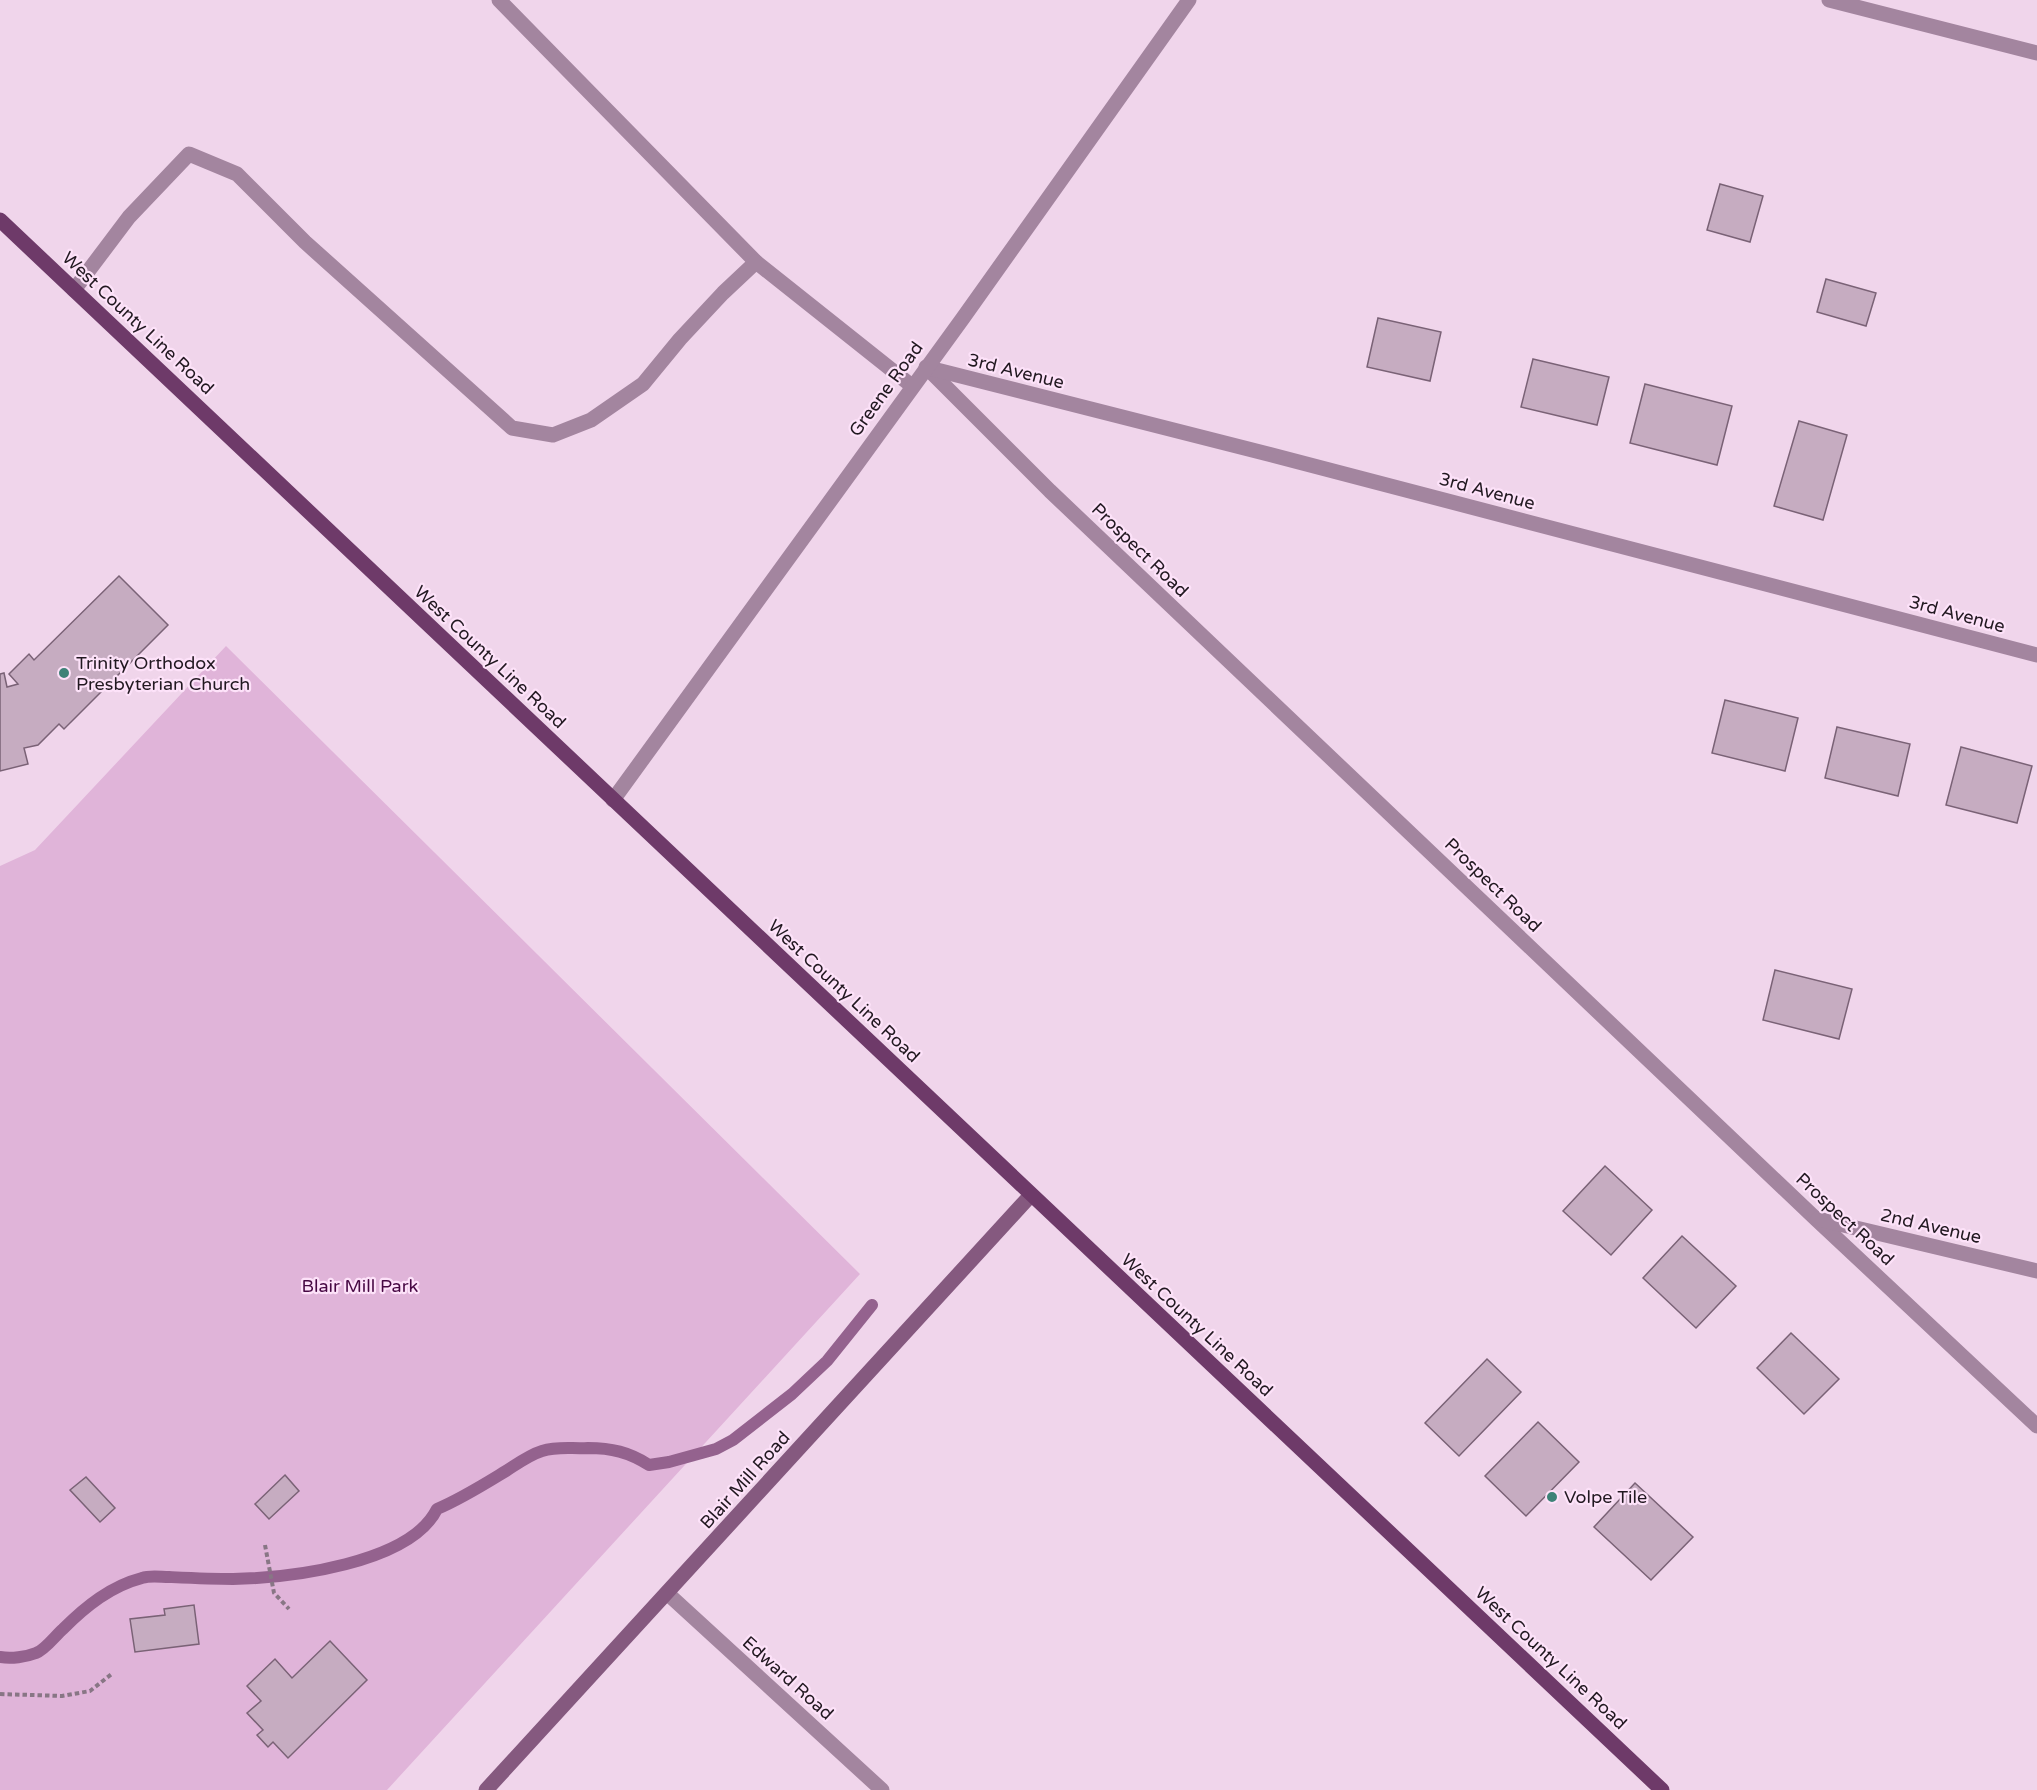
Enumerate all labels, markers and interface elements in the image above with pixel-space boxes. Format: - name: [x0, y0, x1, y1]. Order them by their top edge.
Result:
- street label: West County Line Road: [57, 247, 219, 399]
- street label: Greene Road: [844, 337, 928, 441]
- street label: 3rd Avenue: [966, 348, 1066, 394]
- street label: 3rd Avenue: [1437, 468, 1537, 514]
- street label: Prospect Road: [1087, 498, 1193, 602]
- street label: West County Line Road: [409, 581, 571, 733]
- street label: 3rd Avenue: [1907, 591, 2007, 637]
- place label: Trinity Orthodox Presbyterian Church: [76, 652, 250, 695]
- marker: Trinity Orthodox Presbyterian Church: [57, 666, 71, 680]
- street label: Prospect Road: [1440, 833, 1546, 937]
- street label: West County Line Road: [763, 915, 925, 1067]
- street label: Prospect Road: [1791, 1168, 1899, 1270]
- street label: 2nd Avenue: [1878, 1204, 1984, 1248]
- street label: West County Line Road: [1116, 1249, 1278, 1401]
- park label: Blair Mill Park: [302, 1275, 419, 1297]
- street label: Blair Mill Road: [695, 1427, 795, 1533]
- place label: Volpe Tile: [1564, 1486, 1647, 1508]
- marker: Volpe Tile: [1545, 1490, 1559, 1504]
- street label: West County Line Road: [1470, 1582, 1632, 1734]
- street label: Edward Road: [738, 1631, 838, 1725]

